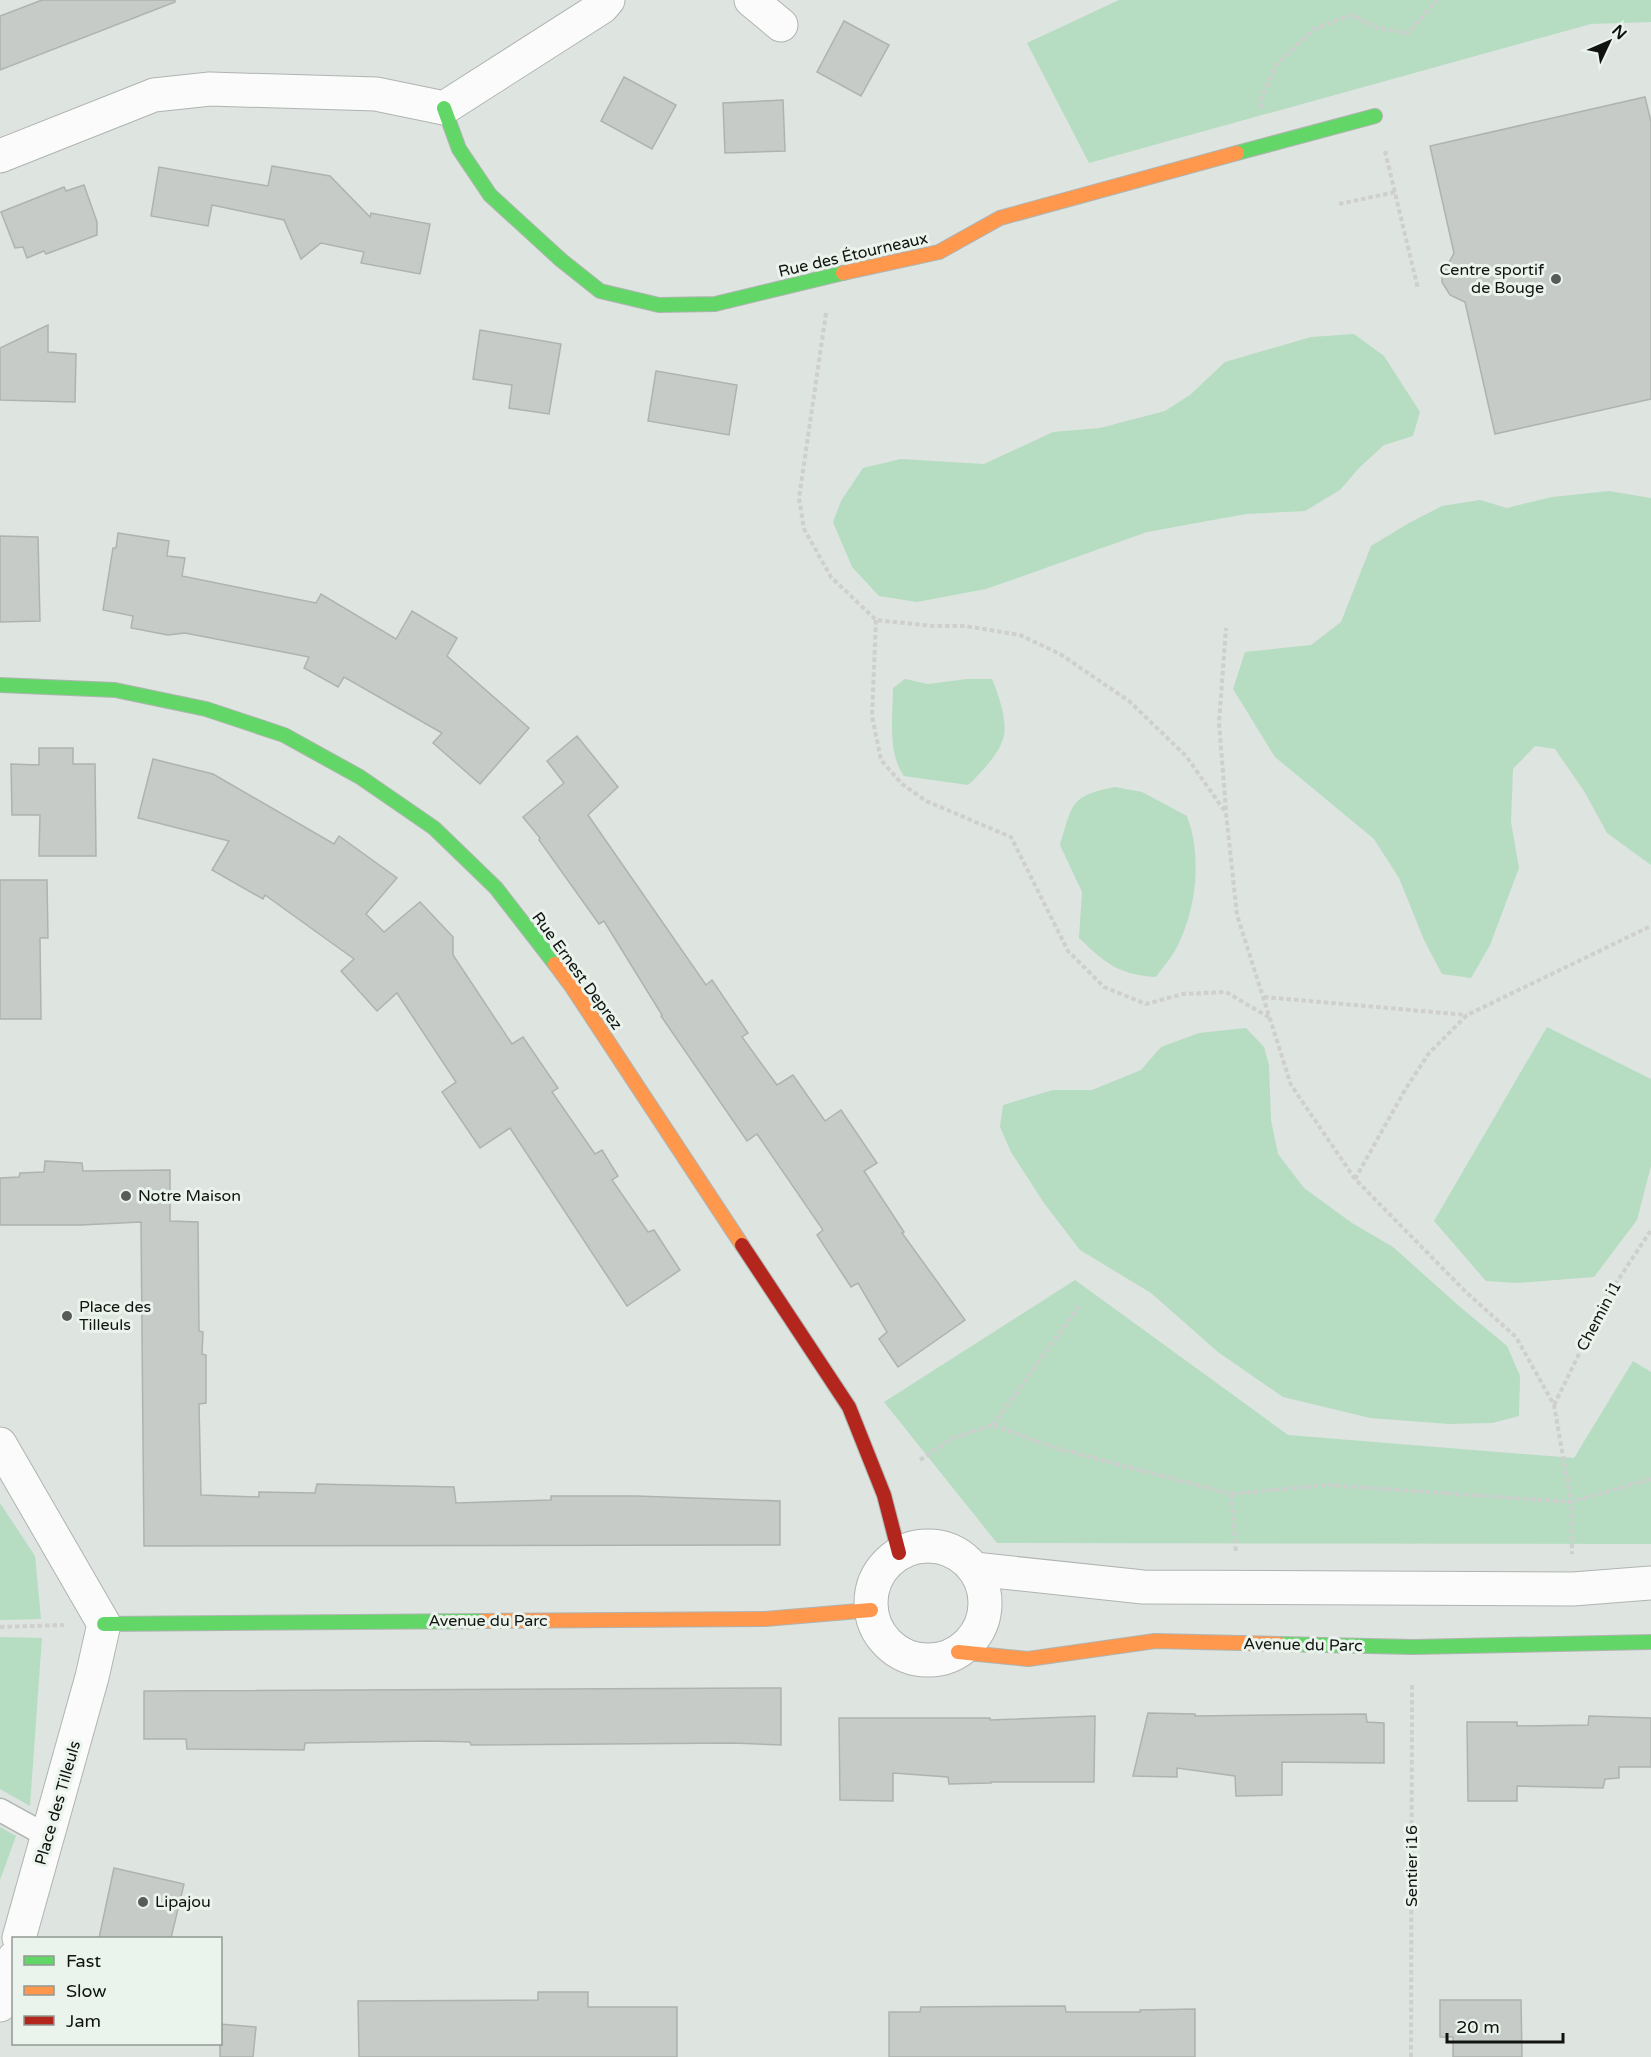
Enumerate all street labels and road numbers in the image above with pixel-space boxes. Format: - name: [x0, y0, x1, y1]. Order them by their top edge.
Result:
- street label: Rue des Étourneaux: [776, 228, 930, 282]
- street label: Rue Ernest Deprez: [527, 908, 627, 1034]
- street label: Chemin i1: [1572, 1278, 1626, 1354]
- street label: Avenue du Parc: [428, 1611, 548, 1631]
- street label: Avenue du Parc: [1243, 1634, 1363, 1656]
- street label: Place des Tilleuls: [31, 1739, 85, 1867]
- street label: Sentier i16: [1402, 1825, 1422, 1907]

